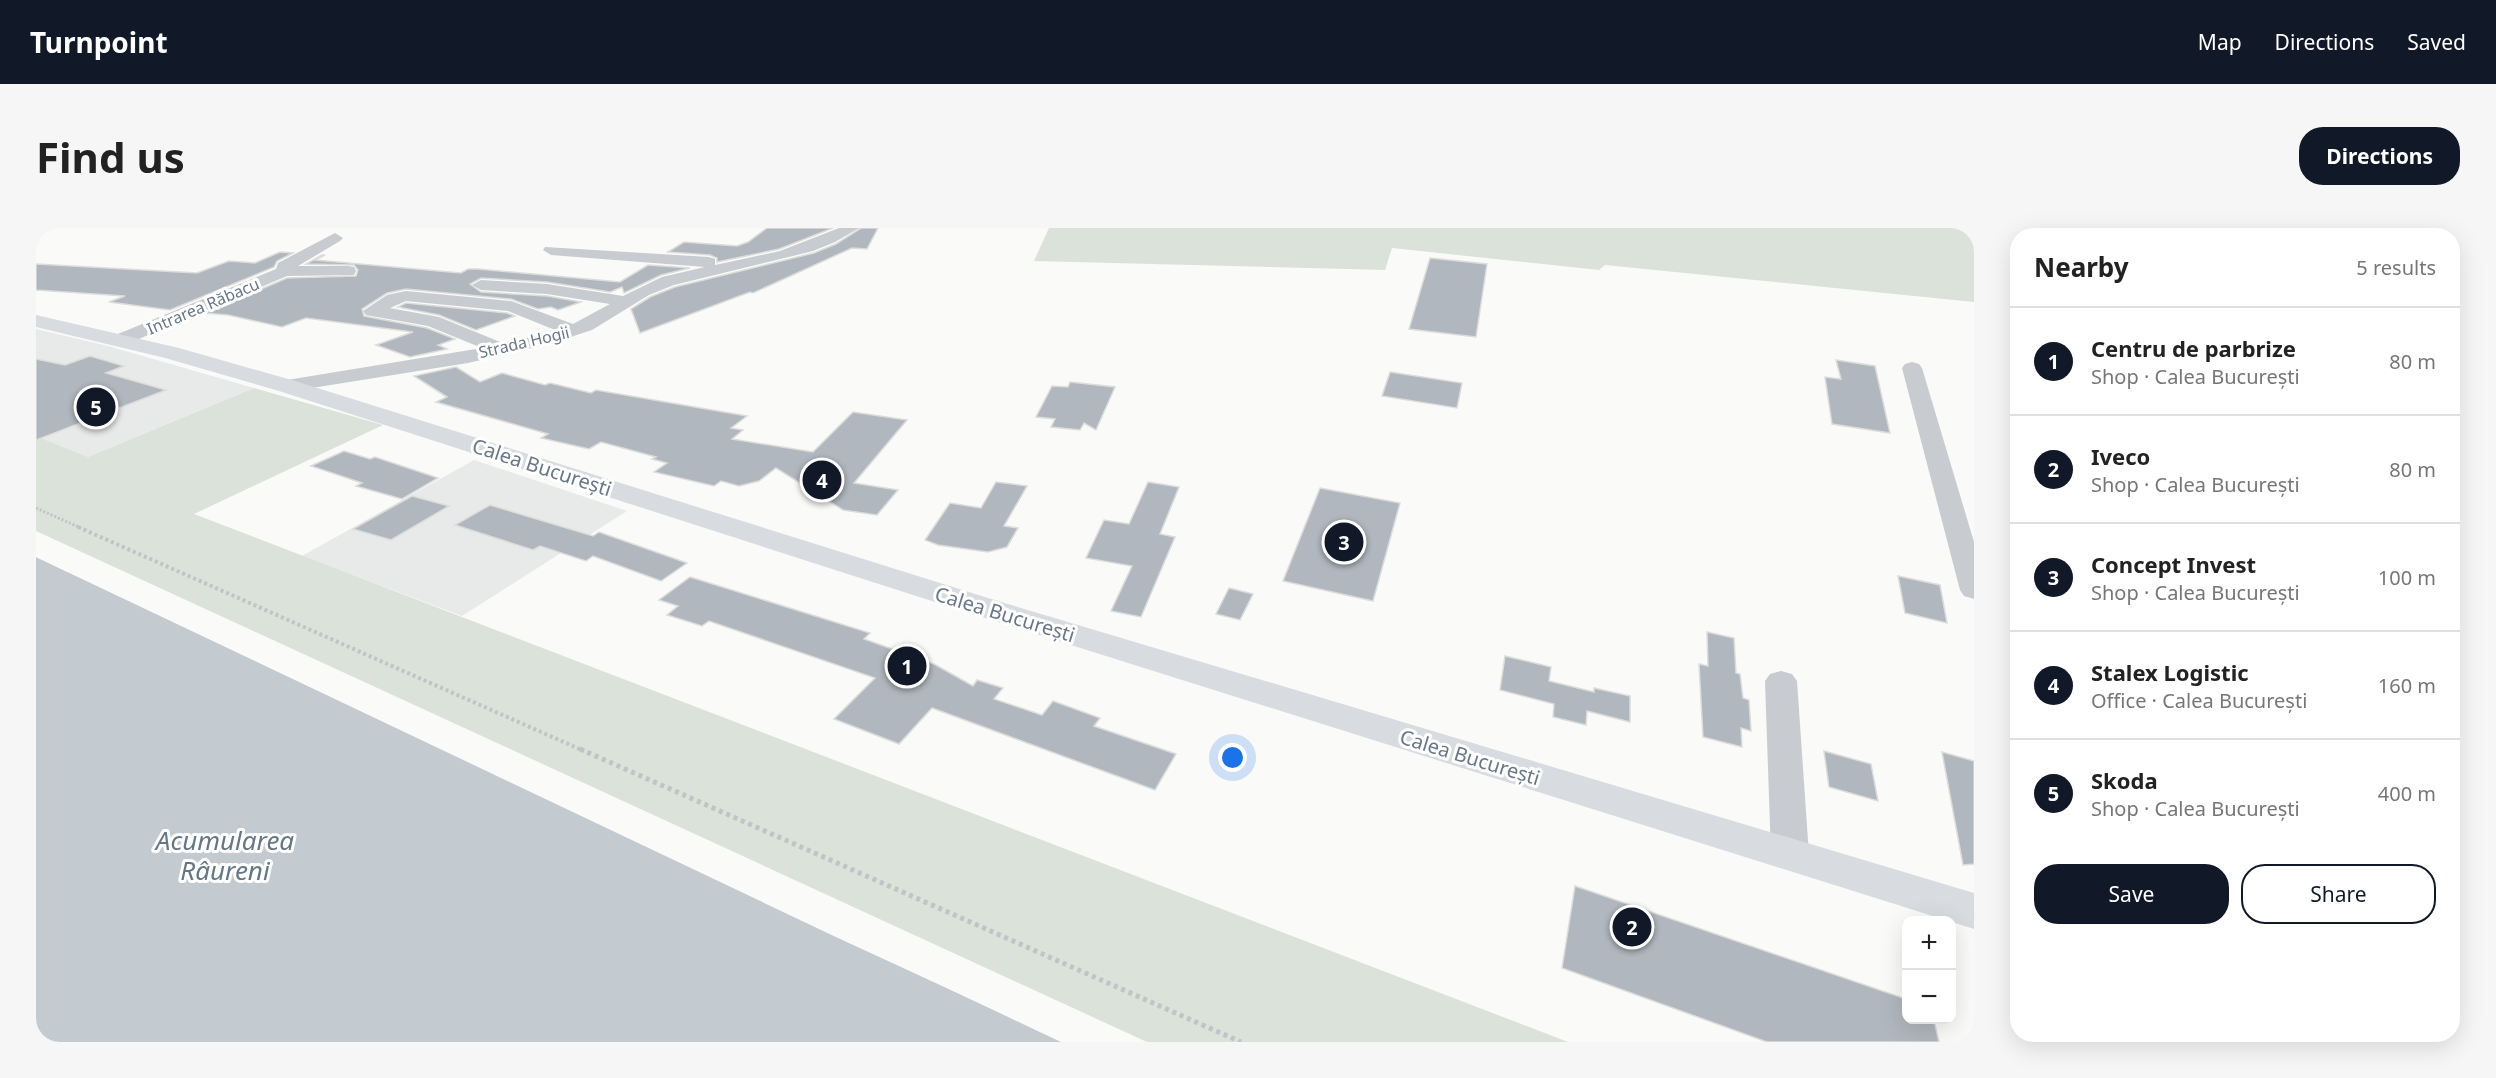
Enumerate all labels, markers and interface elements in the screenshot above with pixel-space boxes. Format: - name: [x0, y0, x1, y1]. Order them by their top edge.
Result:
- text: Turnpoint: [30, 23, 168, 61]
- text: Map: [2198, 28, 2242, 56]
- text: Directions: [2275, 28, 2374, 56]
- text: Saved: [2407, 28, 2466, 56]
- button: Directions: [2299, 127, 2460, 185]
- text: Find us: [36, 128, 185, 185]
- text: Nearby: [2034, 249, 2129, 285]
- text: 5 results: [2356, 254, 2436, 281]
- street label: Intrarea Răbacu: [143, 272, 263, 340]
- street label: Strada Hogii: [476, 321, 572, 363]
- text: Centru de parbrize: [2091, 333, 2296, 363]
- text: 1: [2048, 348, 2059, 375]
- text: 80 m: [2389, 348, 2436, 375]
- text: Shop · Calea București: [2091, 363, 2300, 390]
- pin: 5: [76, 384, 116, 429]
- street label: Calea București: [469, 432, 615, 502]
- text: Iveco: [2091, 441, 2150, 471]
- text: 2: [2048, 456, 2059, 483]
- text: 80 m: [2389, 456, 2436, 483]
- pin: 4: [802, 458, 842, 502]
- text: Shop · Calea București: [2091, 471, 2300, 498]
- pin: 3: [1324, 520, 1364, 564]
- text: Concept Invest: [2091, 549, 2256, 579]
- text: 3: [2048, 564, 2059, 591]
- text: 100 m: [2378, 564, 2436, 591]
- text: Shop · Calea București: [2091, 579, 2300, 606]
- street label: Calea București: [932, 580, 1078, 648]
- pin: 1: [888, 644, 926, 688]
- text: Stalex Logistic: [2091, 657, 2249, 687]
- text: 4: [2048, 672, 2059, 699]
- text: 160 m: [2378, 672, 2436, 699]
- text: Office · Calea București: [2091, 687, 2307, 714]
- street label: Calea București: [1397, 723, 1543, 791]
- your location: [1218, 743, 1247, 772]
- text: Skoda: [2091, 765, 2158, 795]
- text: 5: [2048, 780, 2059, 807]
- text: 400 m: [2378, 780, 2436, 807]
- text: Shop · Calea București: [2091, 795, 2300, 822]
- water label: Acumularea Râureni: [154, 822, 294, 888]
- button: Save: [2034, 864, 2229, 924]
- button: Share: [2241, 864, 2436, 924]
- pin: 2: [1612, 904, 1652, 950]
- map controls: [1902, 916, 1956, 1024]
- button: +: [1902, 916, 1956, 970]
- button: −: [1902, 970, 1956, 1024]

